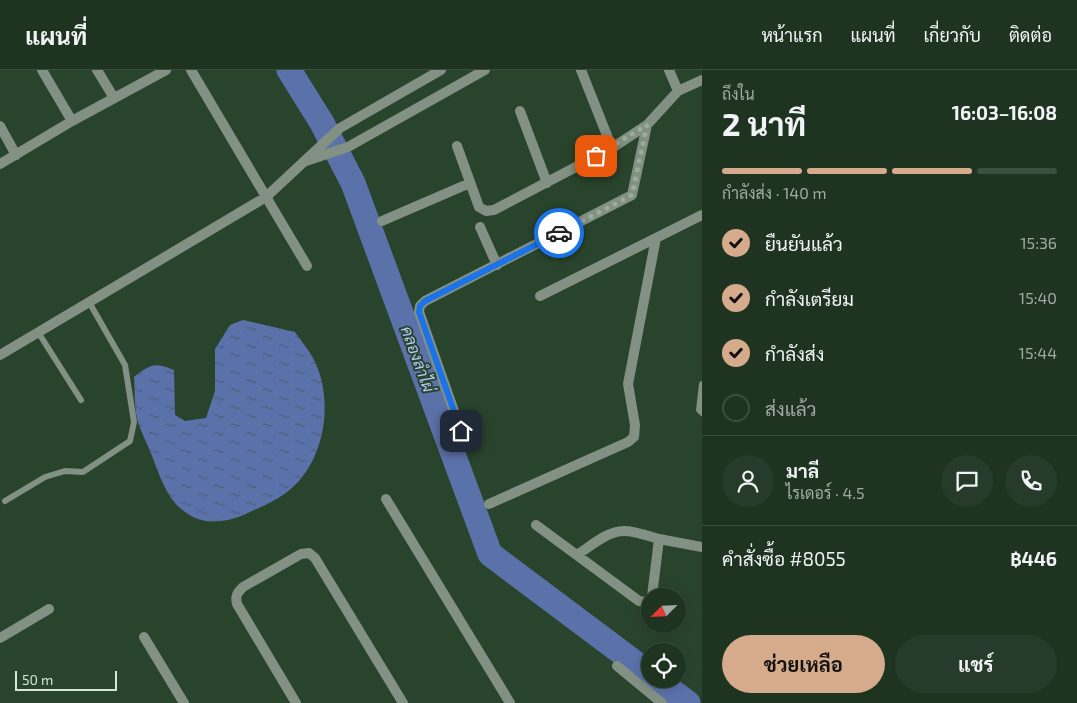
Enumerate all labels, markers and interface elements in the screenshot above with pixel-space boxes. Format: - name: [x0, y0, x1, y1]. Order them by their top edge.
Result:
- text: แผนที่: [25, 21, 87, 50]
- text: หน้าแรก: [761, 24, 823, 46]
- text: แผนที่: [851, 24, 895, 46]
- text: เกี่ยวกับ: [923, 24, 981, 46]
- text: ติดต่อ: [1009, 24, 1052, 46]
- text: ถึงใน: [722, 84, 755, 103]
- text: 16:03–16:08: [952, 101, 1057, 124]
- text: 2 นาที: [722, 104, 806, 142]
- pin: [575, 135, 617, 177]
- icon: bag: [582, 142, 610, 170]
- text: กำลังส่ง · 140 m: [722, 183, 826, 202]
- courier: [534, 208, 584, 258]
- icon: car: [545, 219, 573, 247]
- icon: check: [722, 229, 750, 257]
- text: ยืนยันแล้ว: [765, 232, 843, 255]
- text: 15:36: [1020, 233, 1057, 252]
- icon: check: [722, 284, 750, 312]
- text: กำลังเตรียม: [765, 287, 854, 310]
- text: 15:40: [1019, 288, 1057, 307]
- water label: คลองลำไผ่: [398, 323, 440, 395]
- icon: check: [722, 339, 750, 367]
- text: กำลังส่ง: [765, 342, 824, 365]
- text: 15:44: [1019, 343, 1057, 362]
- text: ส่งแล้ว: [765, 397, 816, 420]
- pin: [440, 410, 482, 452]
- icon: home: [447, 417, 475, 445]
- button: person: [722, 455, 774, 507]
- button: chat: [941, 455, 993, 507]
- button: phone: [1005, 455, 1057, 507]
- text: มาลี: [786, 459, 819, 482]
- text: ไรเดอร์ · 4.5: [786, 483, 865, 502]
- text: คำสั่งซื้อ #8055: [722, 547, 846, 570]
- text: ฿446: [1010, 547, 1057, 570]
- north arrow: [641, 588, 686, 632]
- map controls: [641, 588, 686, 688]
- button: ช่วยเหลือ: [722, 635, 885, 693]
- button: แชร์: [895, 635, 1057, 693]
- button: locate: [641, 643, 686, 688]
- scale bar: [15, 668, 118, 691]
- text: 50 m: [22, 671, 53, 688]

